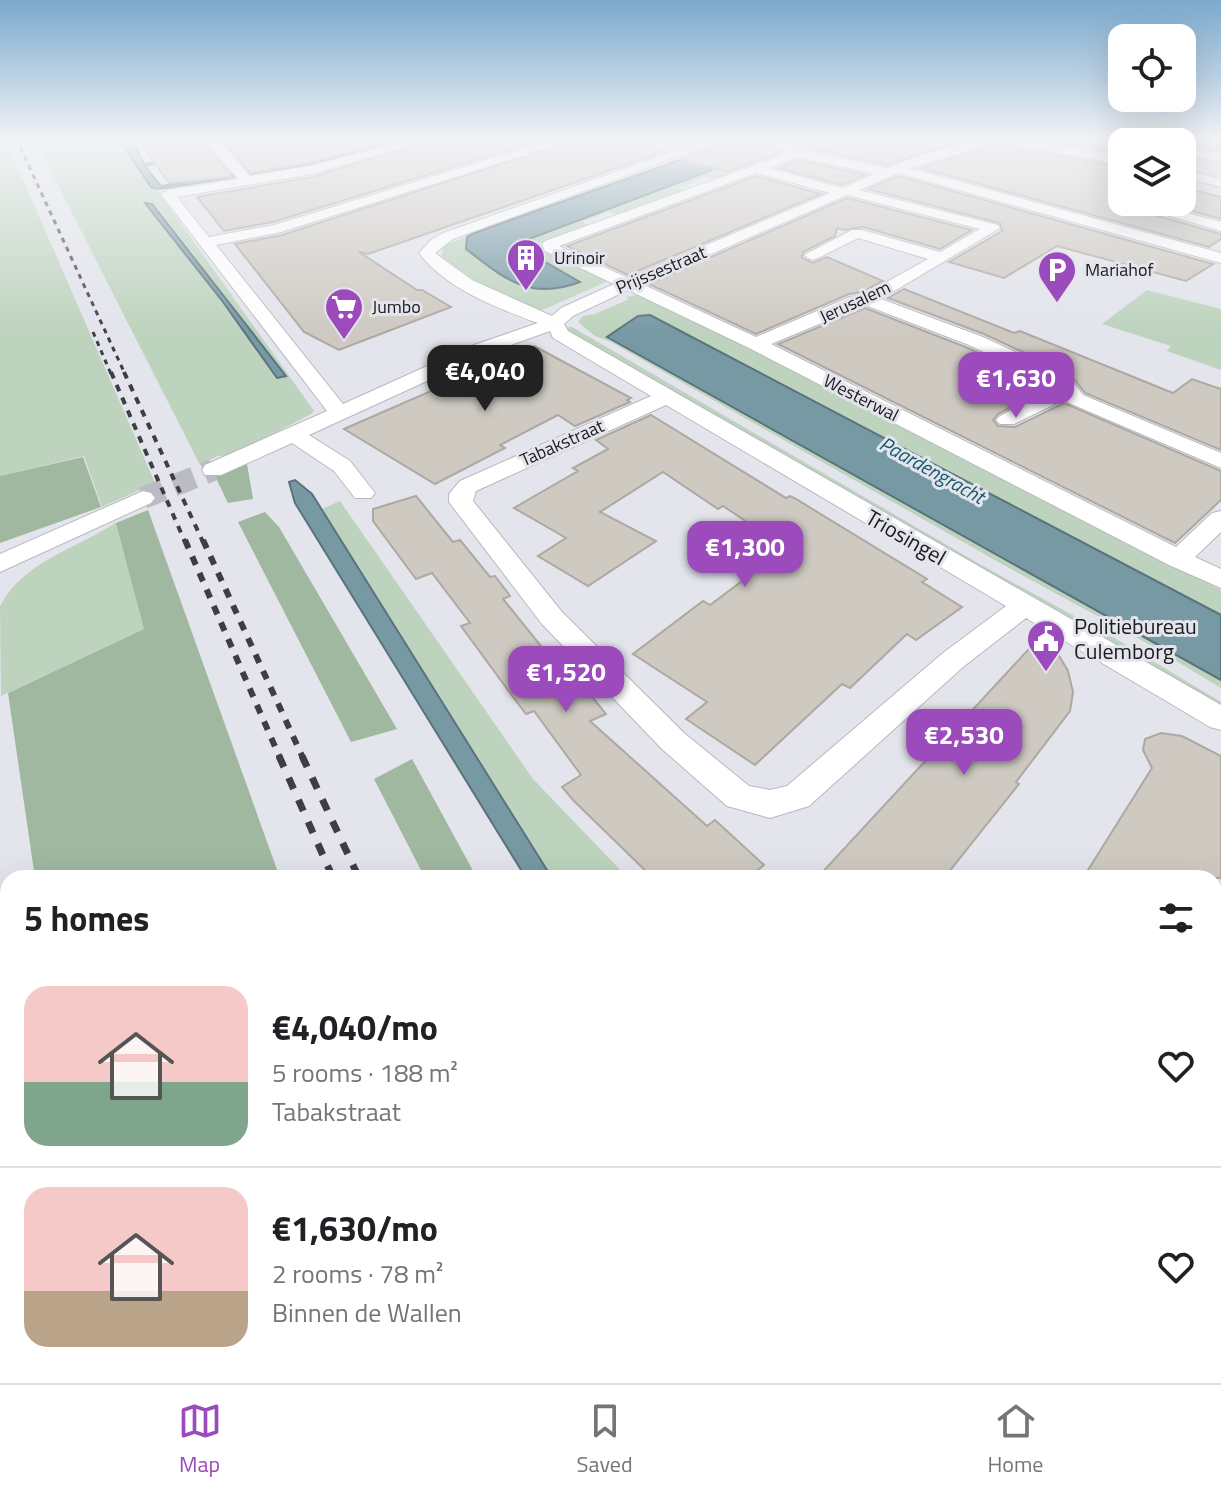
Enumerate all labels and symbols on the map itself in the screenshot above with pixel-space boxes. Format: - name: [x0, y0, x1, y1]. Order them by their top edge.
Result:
- building icon: Urinoir: [505, 237, 547, 292]
- street label: Prijssestraat: [611, 238, 711, 301]
- place label: Urinoir: [554, 244, 605, 271]
- parking icon: Mariahof: [1036, 249, 1078, 304]
- place label: Mariahof: [1085, 256, 1153, 283]
- street label: Jerusalem: [815, 273, 895, 330]
- supermarket icon: Jumbo: [323, 286, 365, 341]
- place label: Jumbo: [372, 293, 421, 320]
- pin: €4,040: [420, 345, 550, 413]
- pin: €1,630: [951, 352, 1081, 420]
- street label: Westerwal: [819, 367, 904, 428]
- street label: Tabakstraat: [516, 412, 609, 473]
- water label: Paardengracht: [874, 428, 993, 513]
- street label: Triosingel: [859, 500, 953, 574]
- pin: €1,300: [680, 521, 810, 589]
- place label: Politiebureau Culemborg: [1074, 609, 1197, 668]
- public building icon: Politiebureau Culemborg: [1025, 618, 1067, 673]
- pin: €1,520: [501, 646, 631, 714]
- pin: €2,530: [899, 709, 1029, 777]

